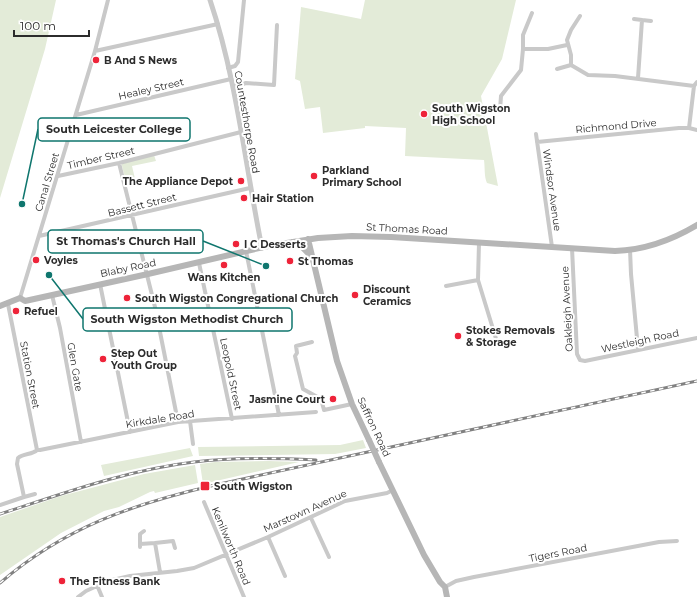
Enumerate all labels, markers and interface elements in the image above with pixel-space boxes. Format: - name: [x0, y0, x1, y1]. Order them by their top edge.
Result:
- scale bar: [14, 12, 89, 38]
- text: 100 m: [20, 18, 56, 33]
- place label: B And S News: [104, 54, 178, 67]
- marker: B And S News: [91, 55, 101, 65]
- street label: Countesthorpe Road: [232, 70, 262, 174]
- street label: Healey Street: [117, 75, 185, 103]
- place label: South Wigston High School: [432, 102, 511, 127]
- marker: South Wigston High School: [419, 109, 429, 119]
- street label: Richmond Drive: [575, 116, 657, 136]
- callout: South Leicester College: [38, 118, 190, 141]
- text: South Leicester College: [46, 122, 182, 136]
- street label: Timber Street: [66, 144, 136, 172]
- street label: Windsor Avenue: [540, 148, 564, 232]
- street label: Canal Street: [32, 151, 62, 213]
- place label: Parkland Primary School: [322, 164, 402, 189]
- marker: Parkland Primary School: [309, 171, 319, 181]
- place label: The Appliance Depot: [123, 175, 234, 188]
- marker: The Appliance Depot: [236, 176, 246, 186]
- street label: Bassett Street: [106, 190, 178, 220]
- place label: Hair Station: [252, 192, 314, 205]
- marker: Hair Station: [239, 193, 249, 203]
- street label: St Thomas Road: [366, 220, 448, 238]
- callout: St Thomas's Church Hall: [48, 230, 203, 253]
- text: St Thomas's Church Hall: [56, 234, 196, 248]
- place label: I C Desserts: [244, 238, 306, 251]
- marker: I C Desserts: [231, 239, 241, 249]
- place label: Voyles: [43, 254, 79, 267]
- marker: Voyles: [31, 255, 41, 265]
- place label: St Thomas: [298, 255, 354, 268]
- street label: Blaby Road: [99, 256, 157, 280]
- marker: St Thomas: [285, 256, 295, 266]
- marker: Wans Kitchen: [219, 260, 229, 270]
- street label: Oakleigh Avenue: [558, 266, 576, 352]
- place label: Wans Kitchen: [188, 271, 261, 284]
- place label: Discount Ceramics: [363, 283, 412, 308]
- marker: Discount Ceramics: [350, 290, 360, 300]
- place label: South Wigston Congregational Church: [135, 292, 338, 305]
- marker: South Wigston Congregational Church: [122, 293, 132, 303]
- place label: Refuel: [24, 305, 58, 318]
- marker: Refuel: [11, 306, 21, 316]
- callout: South Wigston Methodist Church: [83, 308, 292, 331]
- text: South Wigston Methodist Church: [91, 312, 283, 326]
- place label: Stokes Removals & Storage: [466, 324, 555, 349]
- street label: Westleigh Road: [600, 326, 680, 356]
- marker: Stokes Removals & Storage: [453, 331, 463, 341]
- street label: Leopold Street: [217, 337, 245, 411]
- street label: Station Street: [17, 340, 43, 410]
- street label: Glen Gate: [64, 342, 86, 392]
- place label: Step Out Youth Group: [110, 347, 177, 372]
- marker: Step Out Youth Group: [98, 354, 108, 364]
- place label: Jasmine Court: [248, 393, 326, 406]
- marker: Jasmine Court: [328, 394, 338, 404]
- street label: Saffron Road: [354, 395, 394, 459]
- street label: Kirkdale Road: [125, 407, 195, 431]
- marker: South Wigston: [199, 480, 211, 492]
- place label: South Wigston: [214, 480, 293, 493]
- street label: Marstown Avenue: [261, 487, 349, 535]
- street label: Kenilworth Road: [209, 505, 253, 587]
- street label: Tigers Road: [528, 541, 588, 565]
- place label: The Fitness Bank: [70, 575, 160, 588]
- marker: The Fitness Bank: [57, 576, 67, 586]

